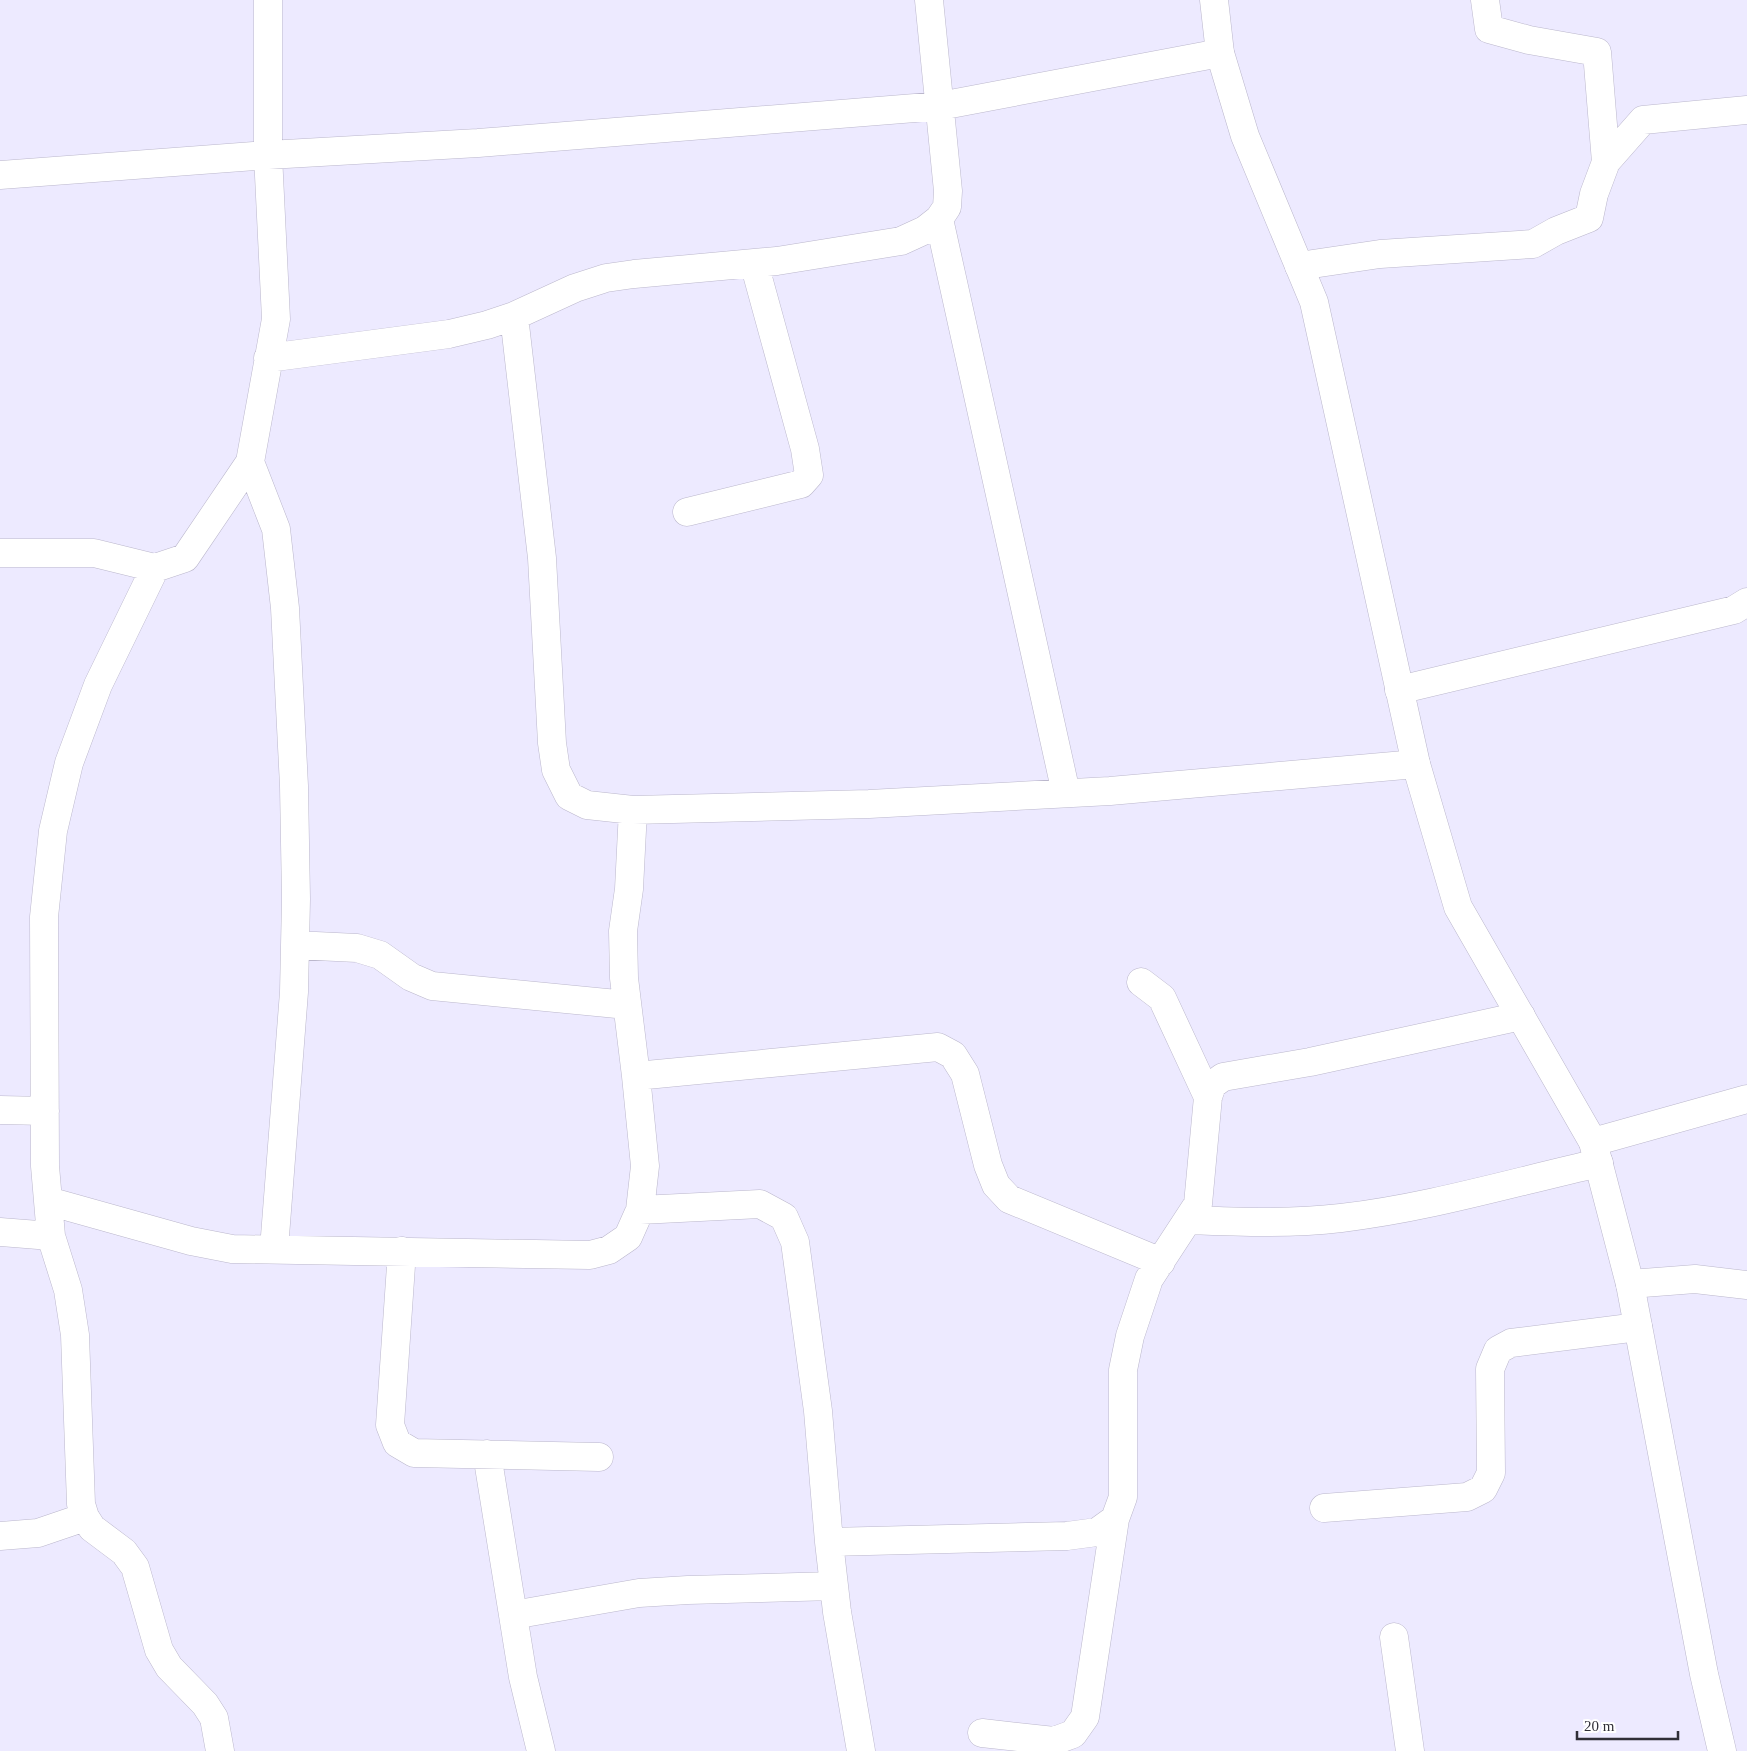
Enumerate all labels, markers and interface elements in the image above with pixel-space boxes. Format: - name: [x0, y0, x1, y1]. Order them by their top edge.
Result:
- scale bar: [1577, 1708, 1678, 1740]
- text: 20 m: [1584, 1718, 1615, 1734]

